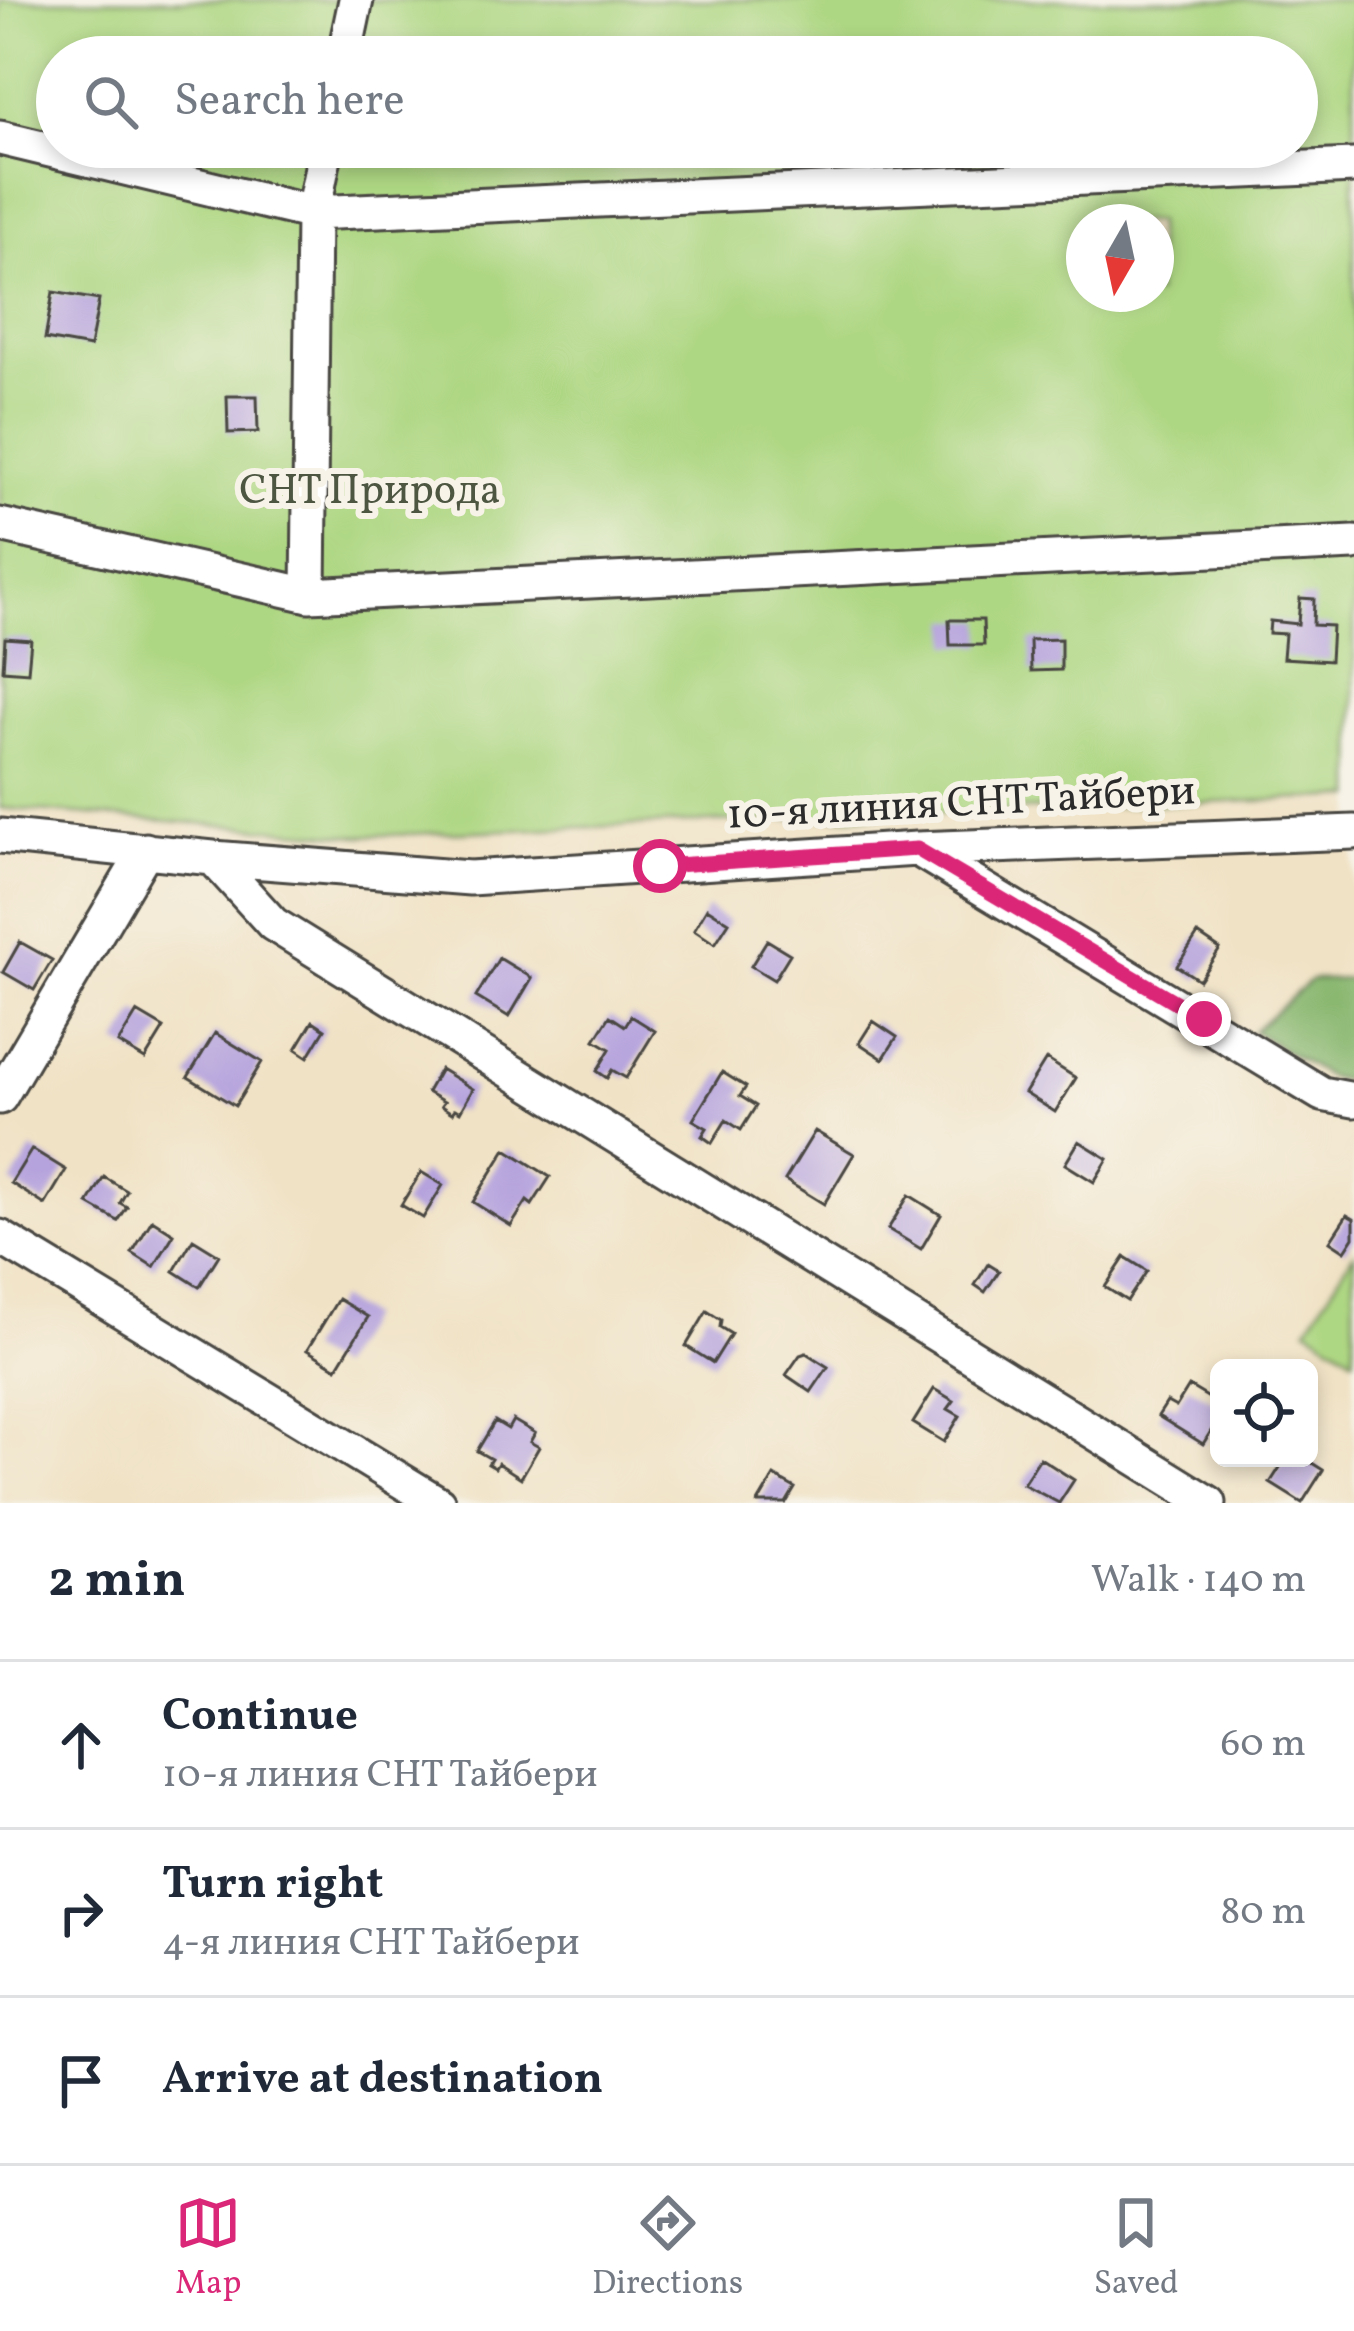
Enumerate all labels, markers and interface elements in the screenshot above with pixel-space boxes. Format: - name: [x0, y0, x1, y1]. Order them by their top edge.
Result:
- search box: [36, 36, 1318, 168]
- icon: search: [78, 69, 144, 135]
- text: Search here: [174, 71, 405, 134]
- north arrow: [1066, 204, 1174, 312]
- park label: СНТ Природа: [239, 463, 501, 522]
- street label: 10-я линия СНТ Тайбери: [725, 763, 1197, 847]
- route start: [633, 839, 687, 893]
- route end: [1177, 992, 1231, 1046]
- map controls: [1210, 1359, 1318, 1467]
- button: locate: [1210, 1359, 1318, 1467]
- text: 2 min: [48, 1546, 186, 1617]
- text: Walk · 140 m: [1091, 1554, 1306, 1608]
- text: Continue: [162, 1686, 358, 1749]
- icon: ahead: [48, 1712, 114, 1778]
- text: 60 m: [1221, 1718, 1306, 1772]
- text: 10-я линия СНТ Тайбери: [162, 1749, 598, 1803]
- text: Turn right: [162, 1854, 383, 1917]
- icon: right: [48, 1880, 114, 1946]
- text: 80 m: [1220, 1886, 1306, 1940]
- text: 4-я линия СНТ Тайбери: [162, 1917, 580, 1971]
- icon: arrive: [48, 2048, 114, 2114]
- text: Arrive at destination: [162, 2049, 603, 2112]
- tab: Map: [175, 2190, 241, 2308]
- tab: Directions: [592, 2190, 743, 2308]
- tab: Saved: [1094, 2190, 1179, 2308]

